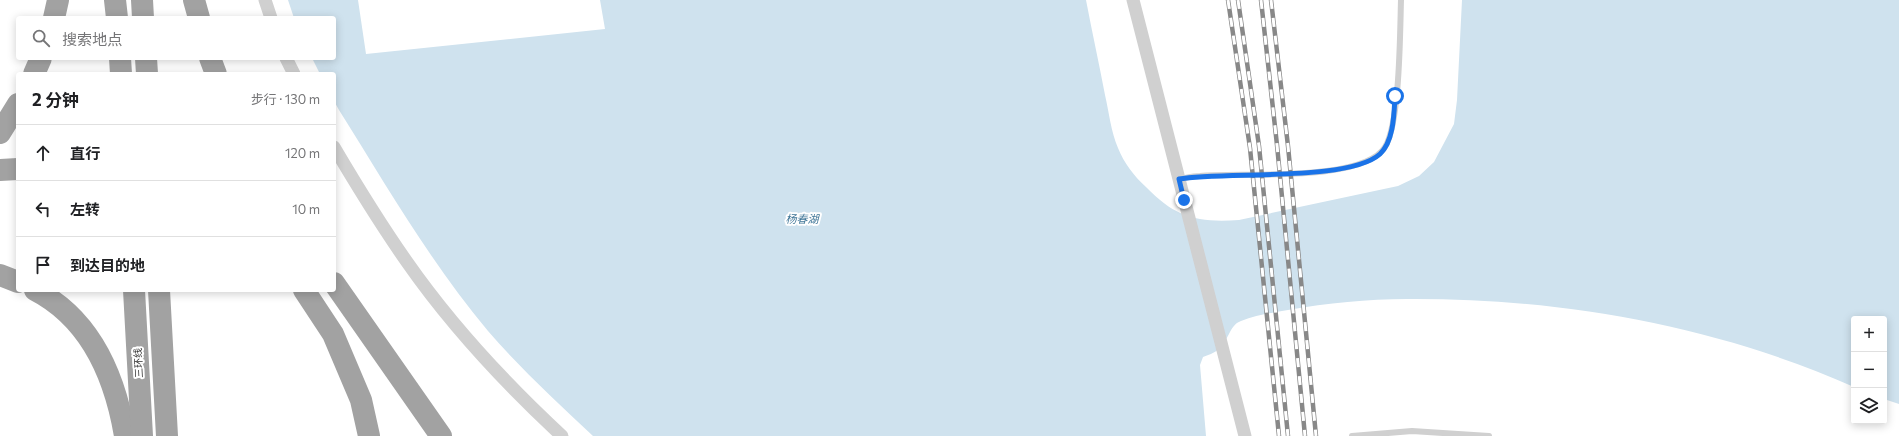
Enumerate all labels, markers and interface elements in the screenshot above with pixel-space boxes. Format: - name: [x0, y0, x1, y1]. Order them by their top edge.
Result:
- search box: [16, 16, 336, 60]
- icon: search: [30, 27, 52, 49]
- text: 搜索地点: [62, 30, 122, 48]
- route start: [1386, 87, 1404, 105]
- text: 2 分钟: [32, 89, 79, 110]
- text: 步行 · 130 m: [251, 91, 320, 107]
- icon: ahead: [32, 142, 54, 164]
- text: 直行: [70, 144, 100, 162]
- text: 120 m: [285, 145, 320, 161]
- route end: [1175, 191, 1193, 209]
- icon: left: [32, 198, 54, 220]
- text: 左转: [70, 200, 100, 218]
- text: 10 m: [292, 201, 320, 217]
- water label: 杨春湖: [786, 212, 820, 225]
- icon: arrive: [32, 254, 54, 276]
- text: 到达目的地: [70, 256, 145, 274]
- map controls: [1851, 316, 1887, 424]
- button: +: [1851, 316, 1887, 352]
- street label: 三环线: [131, 348, 145, 378]
- button: −: [1851, 352, 1887, 388]
- button: layers: [1851, 388, 1887, 424]

